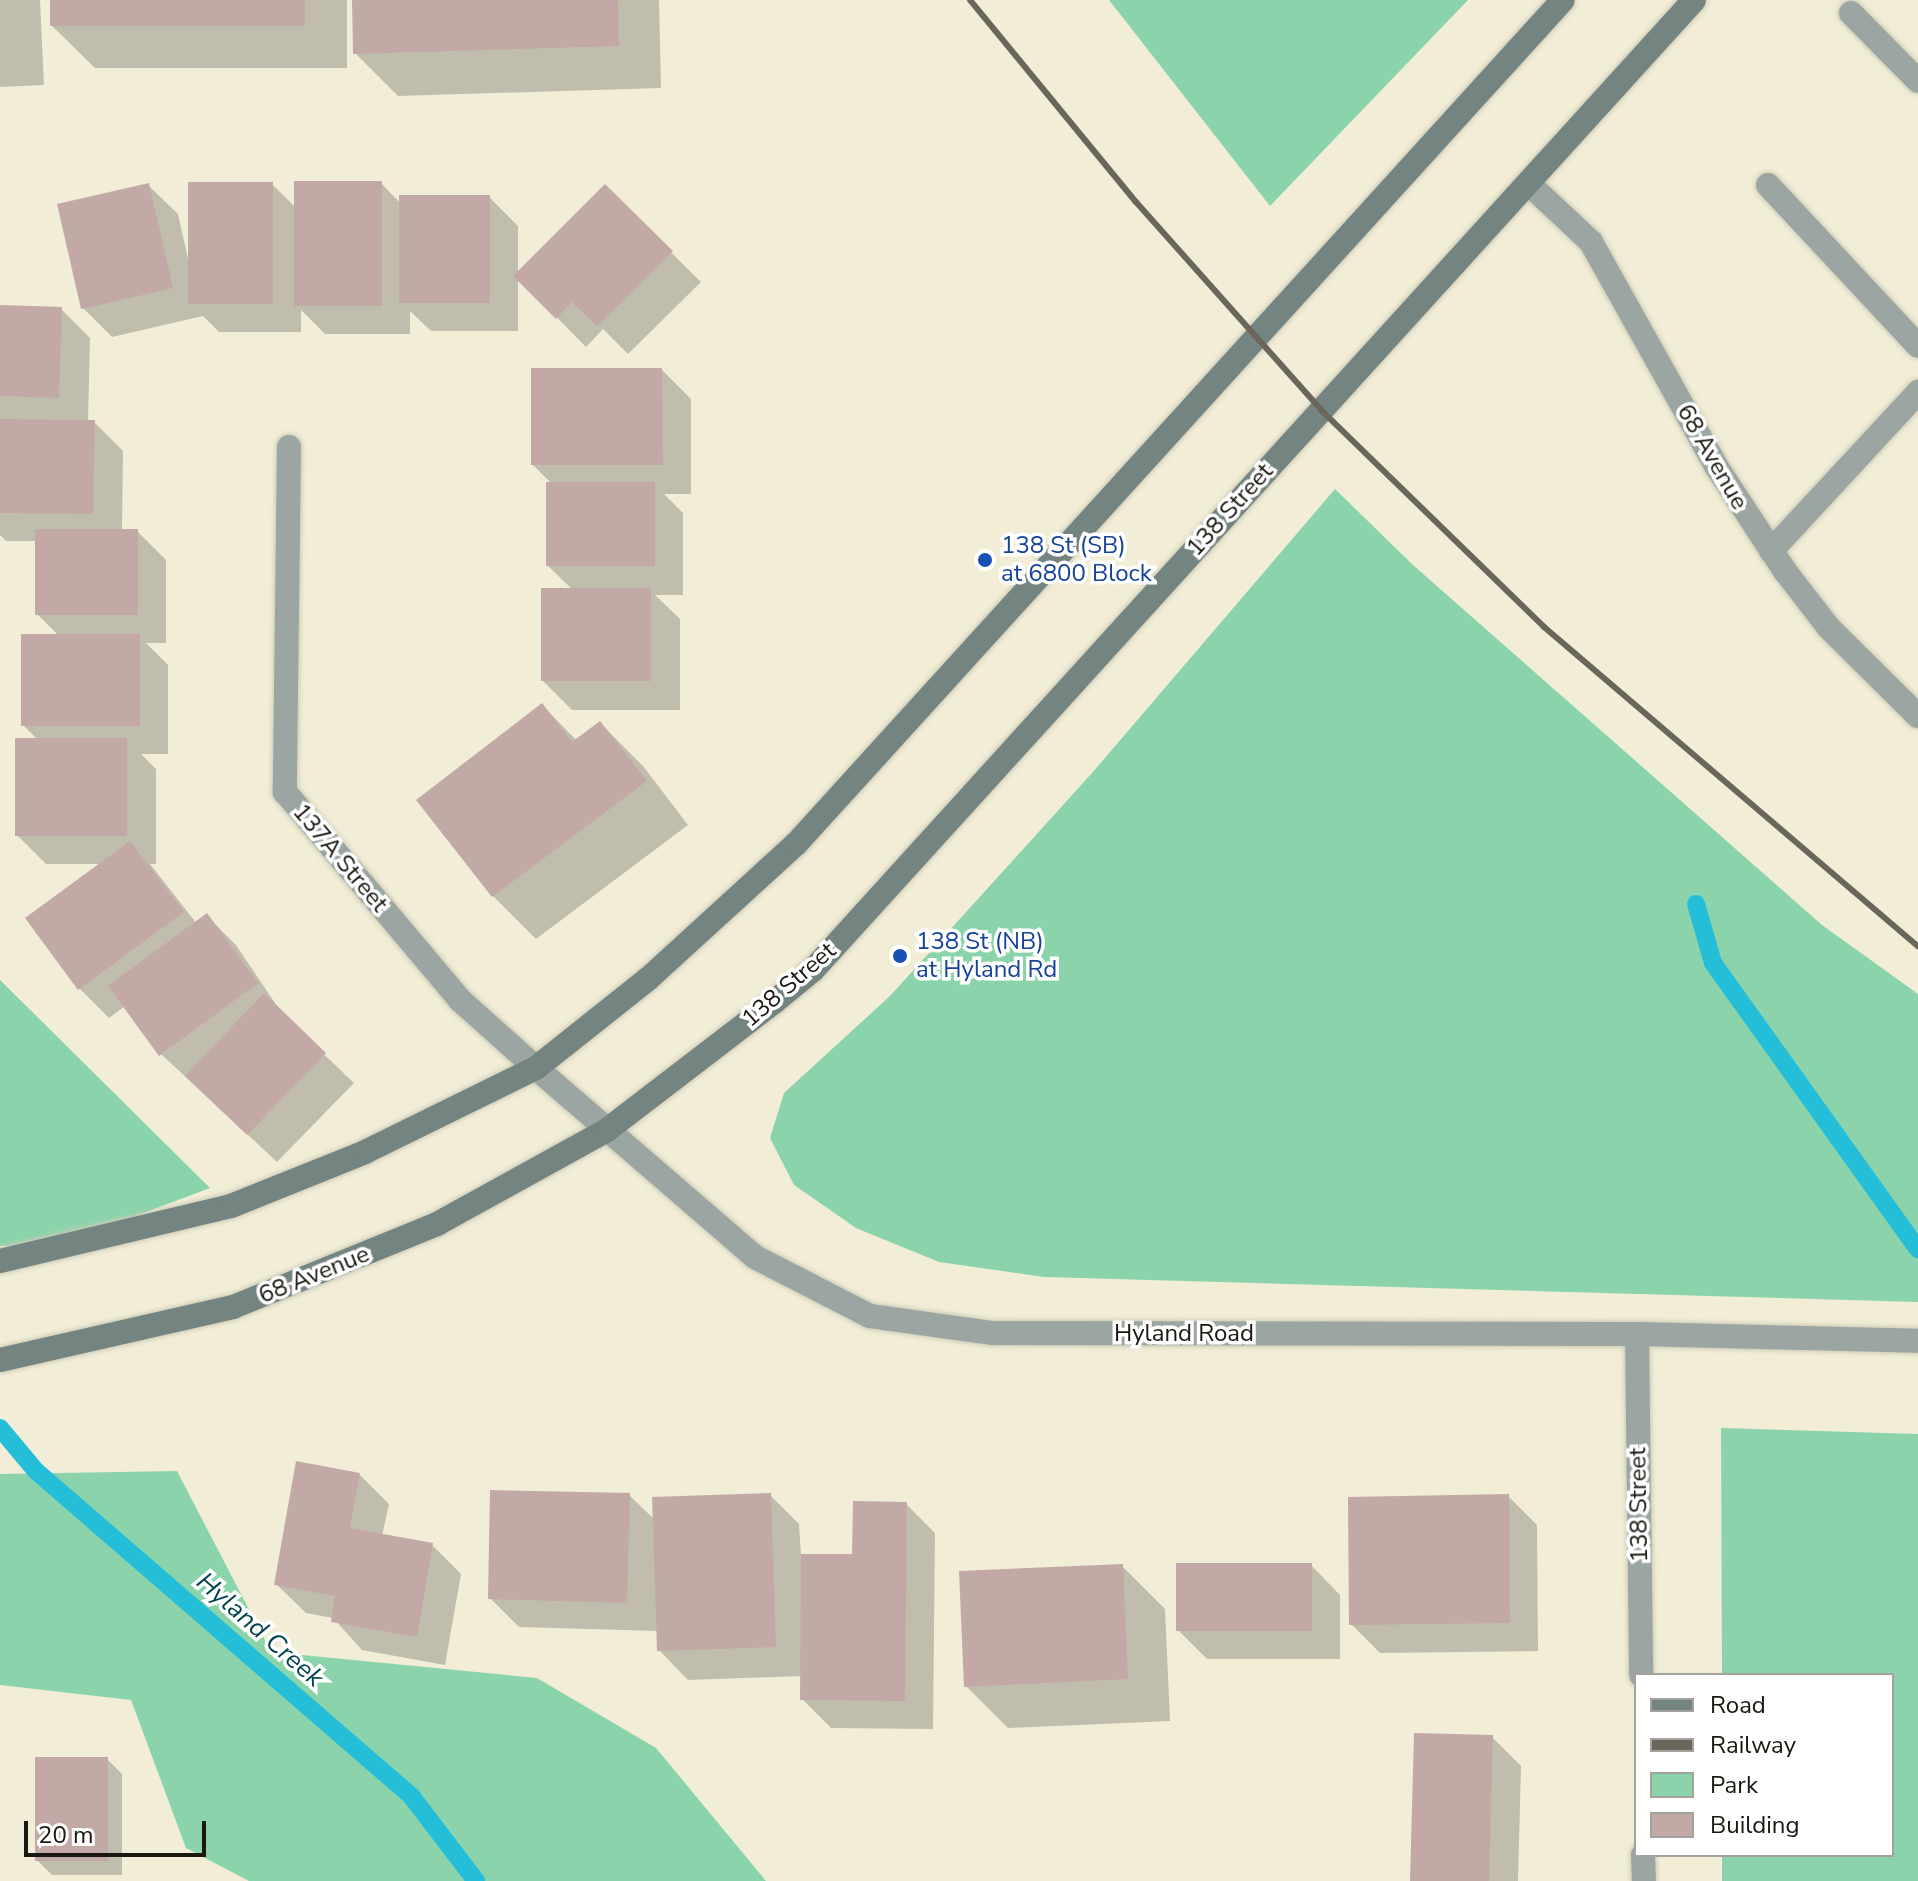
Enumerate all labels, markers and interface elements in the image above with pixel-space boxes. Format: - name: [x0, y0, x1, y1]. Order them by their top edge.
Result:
- street label: 68 Avenue: [1670, 399, 1754, 515]
- street label: 138 Street: [1181, 458, 1279, 562]
- place label: 138 St (SB) at 6800 Block: [1001, 532, 1152, 588]
- marker: 138 St (SB) at 6800 Block: [976, 551, 994, 569]
- street label: 137A Street: [286, 798, 394, 918]
- place label: 138 St (NB) at Hyland Rd: [916, 928, 1057, 984]
- street label: 138 Street: [736, 936, 842, 1034]
- marker: 138 St (NB) at Hyland Rd: [891, 947, 909, 965]
- street label: 68 Avenue: [255, 1240, 373, 1310]
- street label: Hyland Road: [1114, 1320, 1254, 1348]
- street label: 138 Street: [1624, 1447, 1654, 1563]
- water label: Hyland Creek: [190, 1566, 330, 1694]
- legend: [1634, 1673, 1894, 1857]
- text: Road: [1710, 1689, 1766, 1721]
- text: Railway: [1710, 1729, 1796, 1761]
- text: Park: [1710, 1769, 1758, 1801]
- scale bar: [28, 1805, 210, 1855]
- text: Building: [1710, 1809, 1800, 1841]
- text: 20 m: [38, 1819, 94, 1851]

